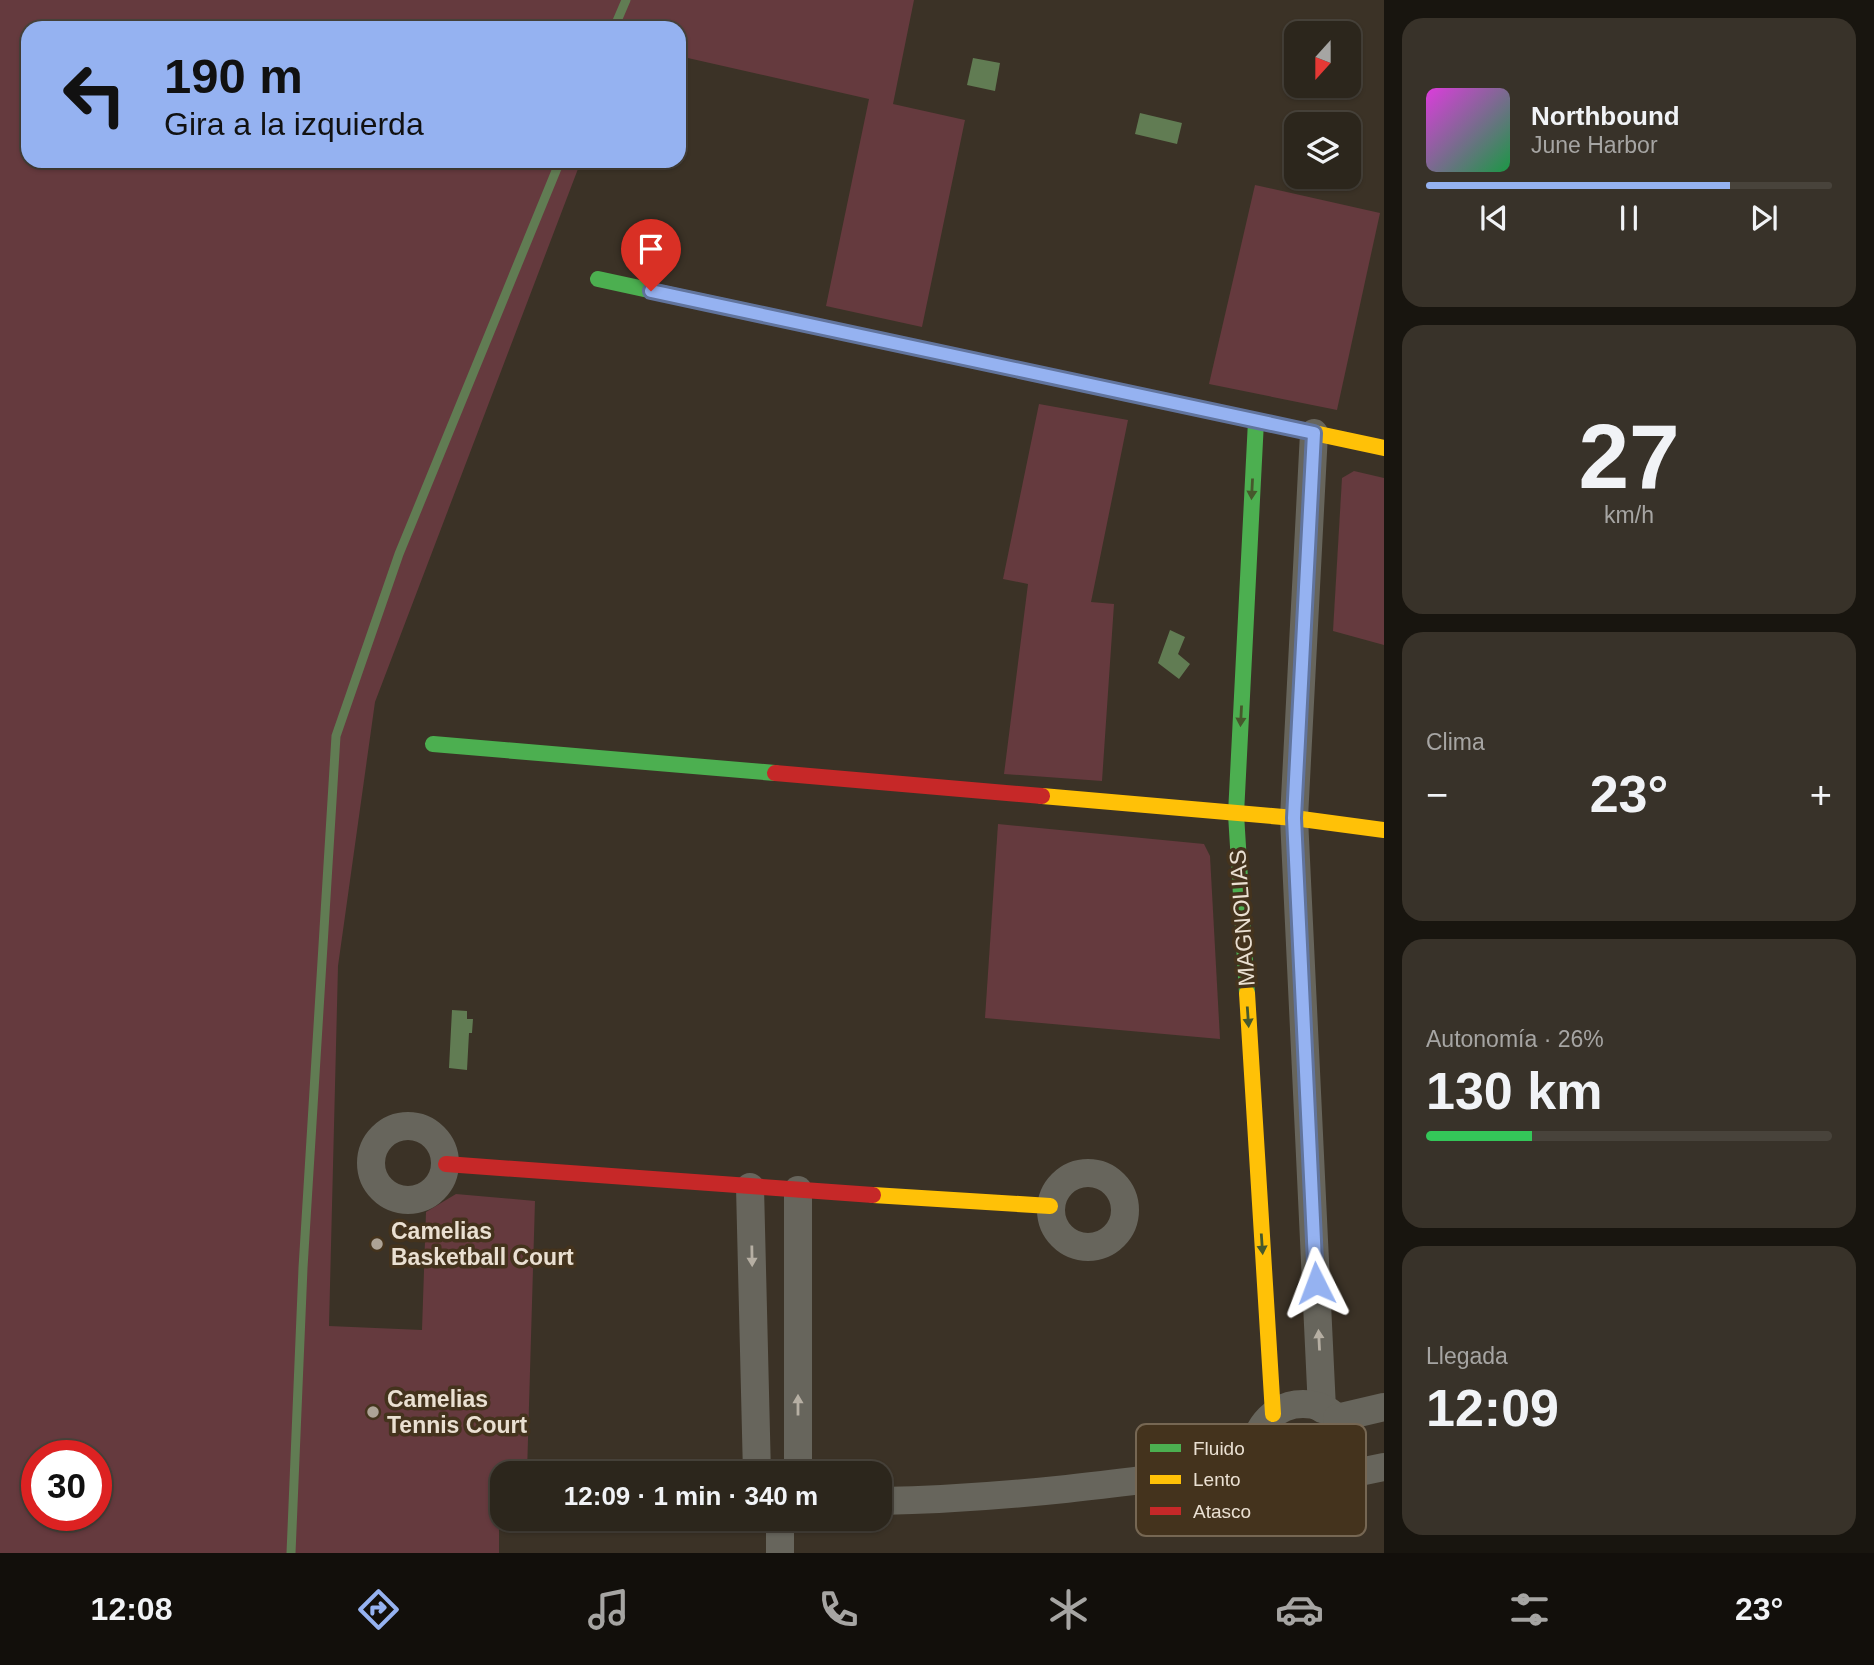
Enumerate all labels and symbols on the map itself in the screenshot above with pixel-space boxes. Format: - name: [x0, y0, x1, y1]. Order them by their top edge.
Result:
- north arrow: [1284, 21, 1362, 98]
- pin: [621, 219, 681, 291]
- one-way arrow: [1247, 478, 1258, 500]
- one-way arrow: [1235, 706, 1246, 728]
- street label: MAGNOLIAS: [1224, 849, 1260, 987]
- one-way arrow: [1243, 1006, 1254, 1028]
- place label: Camelias Basketball Court: [391, 1218, 574, 1270]
- one-way arrow: [1257, 1233, 1268, 1255]
- marker: Camelias Basketball Court: [369, 1236, 385, 1252]
- one-way arrow: [746, 1245, 757, 1267]
- position arrow: [1279, 1246, 1353, 1320]
- one-way arrow: [1313, 1329, 1324, 1351]
- place label: Camelias Tennis Court: [387, 1386, 527, 1438]
- one-way arrow: [792, 1394, 804, 1416]
- marker: Camelias Tennis Court: [365, 1404, 381, 1420]
- legend: [1136, 1424, 1366, 1536]
- text: Fluido: [1193, 1438, 1245, 1459]
- speed limit sign: 30: [21, 1440, 112, 1531]
- text: Lento: [1193, 1469, 1241, 1490]
- text: Atasco: [1193, 1501, 1251, 1522]

